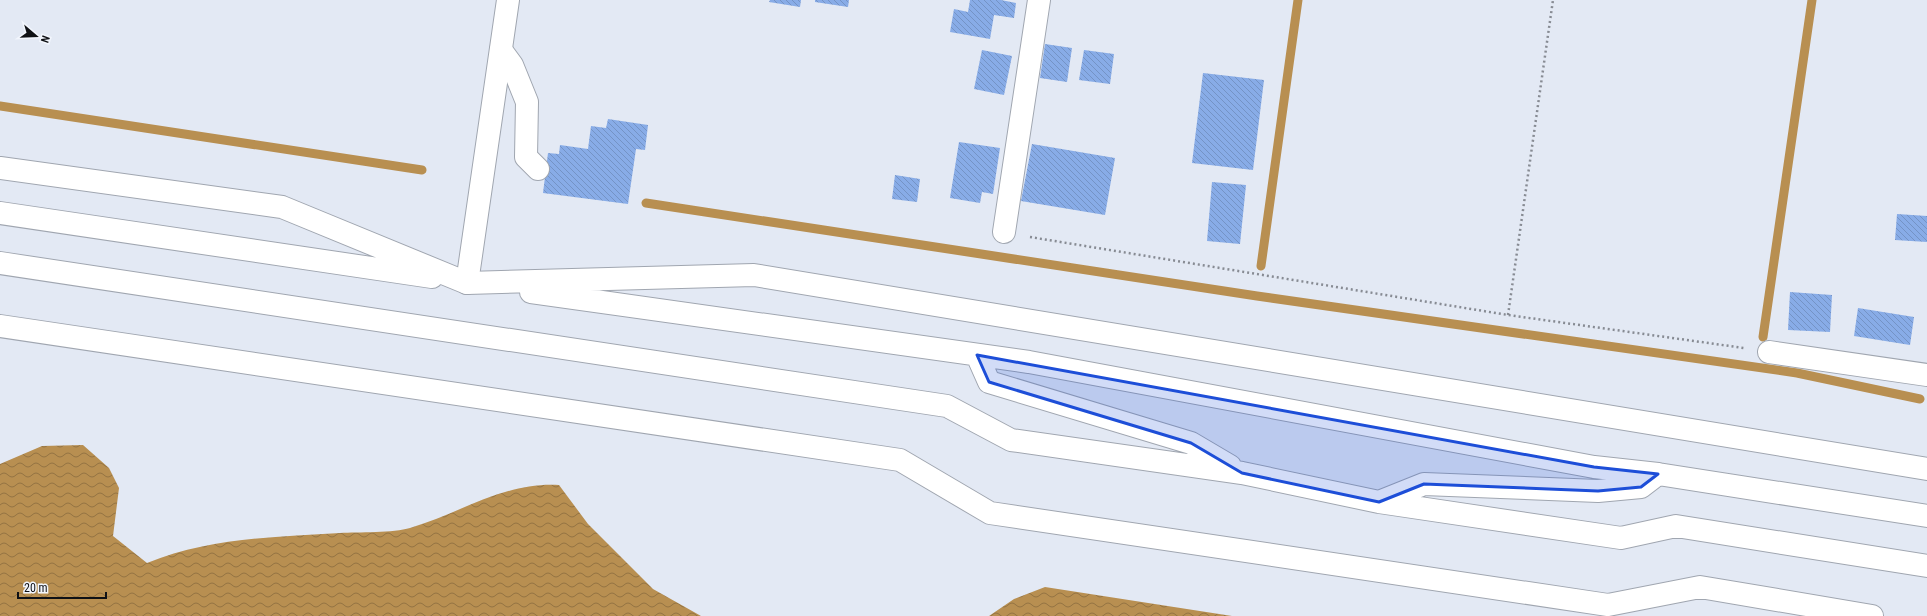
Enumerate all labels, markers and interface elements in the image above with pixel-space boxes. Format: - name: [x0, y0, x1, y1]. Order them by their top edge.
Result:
- north arrow: [16, 16, 56, 56]
- text: N: [38, 34, 52, 45]
- scale bar: [18, 574, 106, 600]
- text: 20 m: [24, 581, 48, 595]

